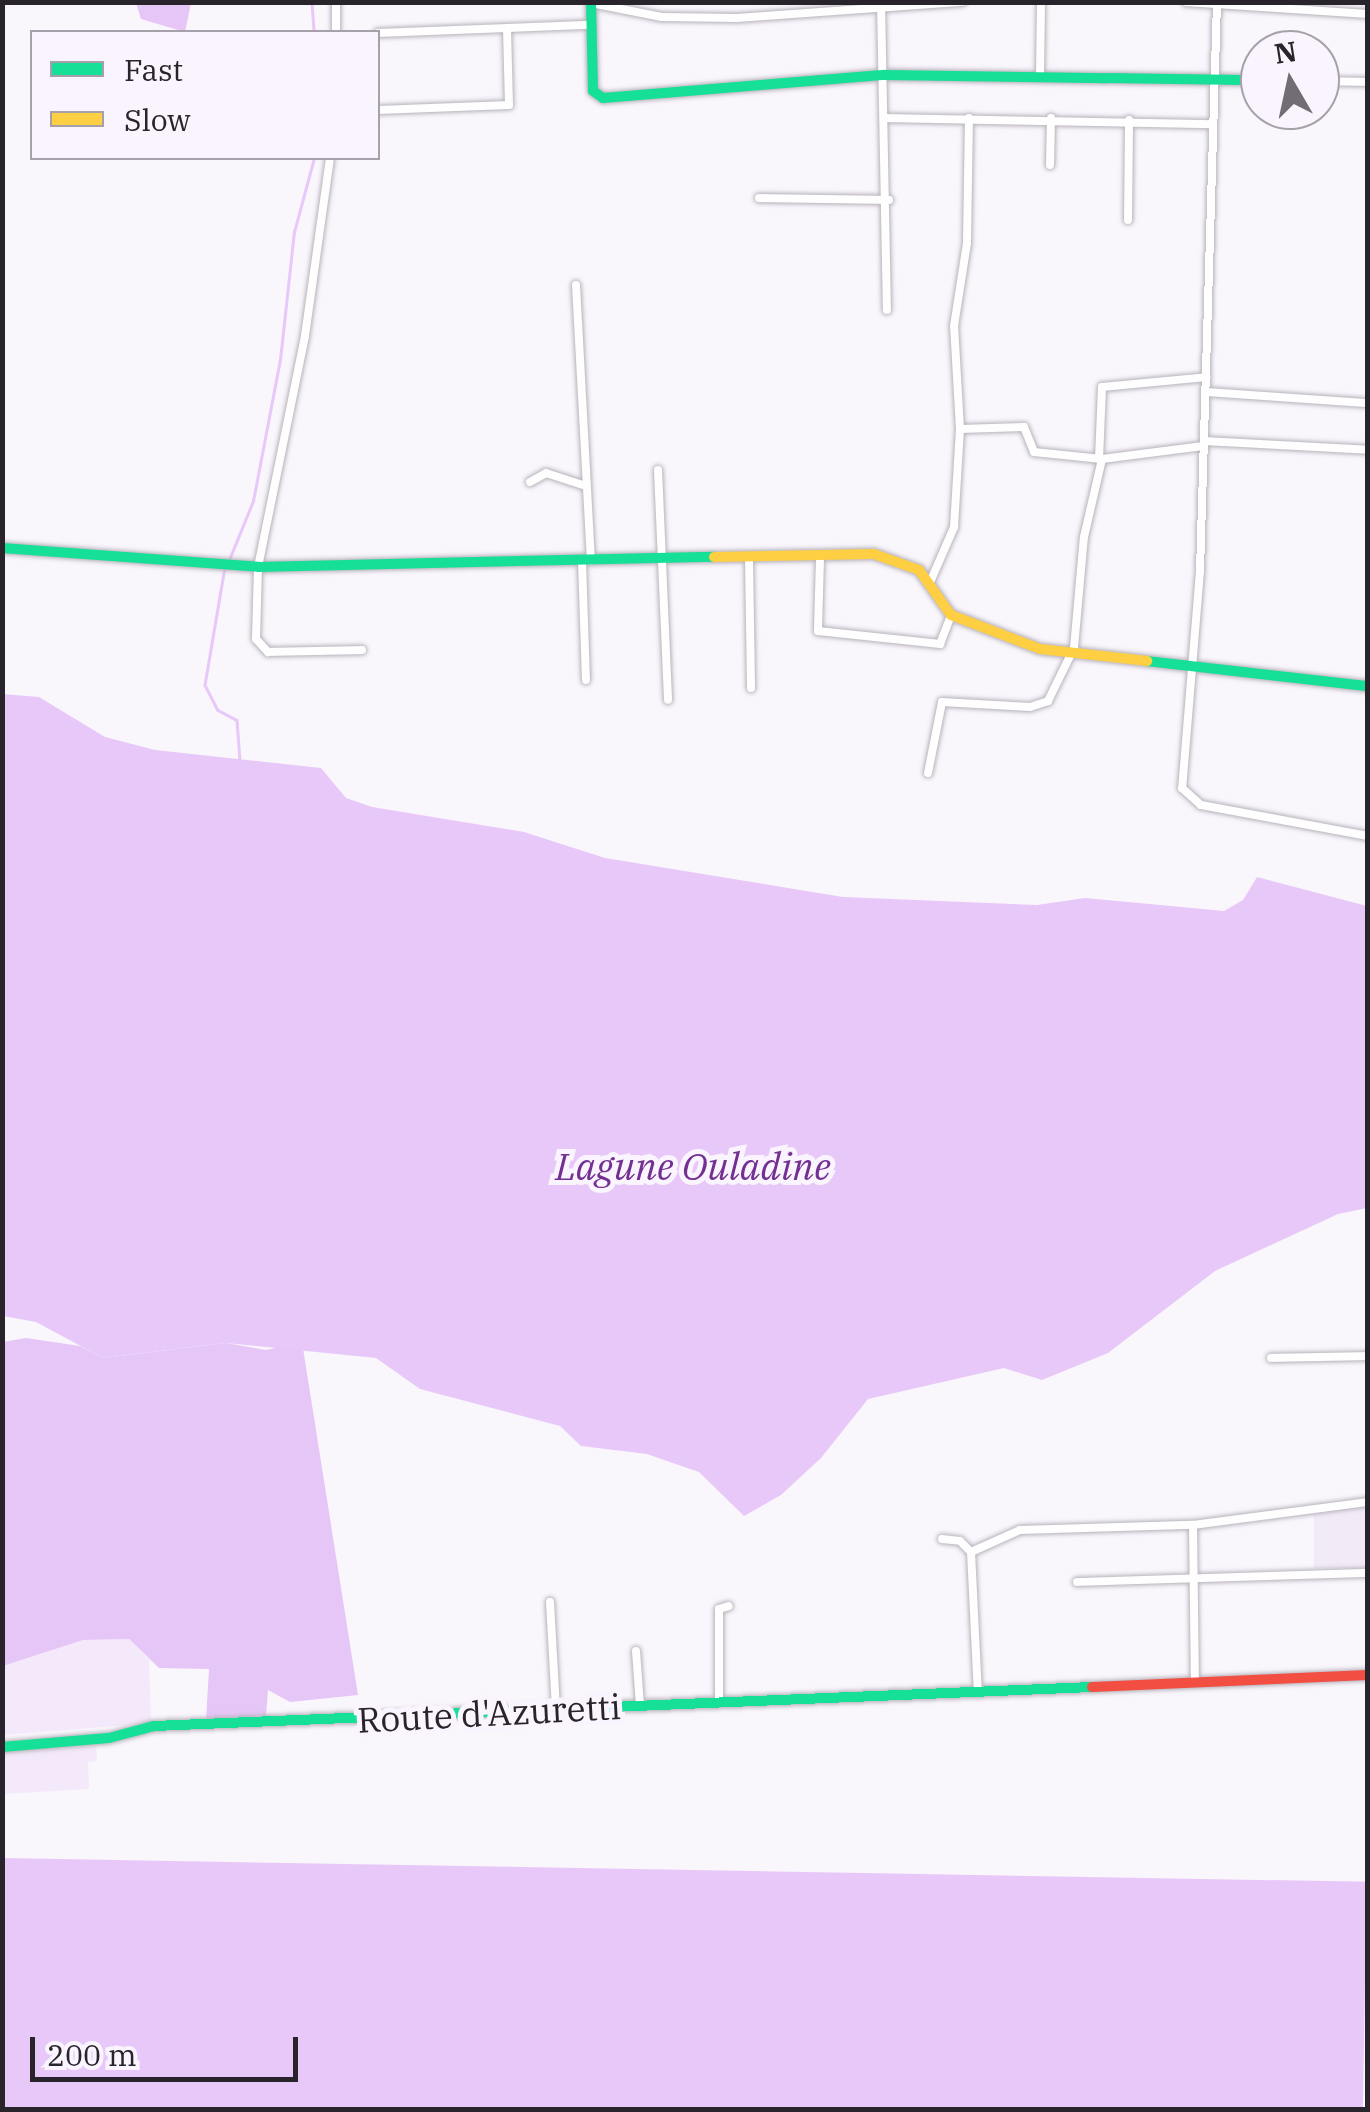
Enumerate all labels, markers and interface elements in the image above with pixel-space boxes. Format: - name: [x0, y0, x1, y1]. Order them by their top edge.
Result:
- legend: [30, 30, 380, 160]
- north arrow: [1240, 30, 1340, 130]
- text: N: [1272, 32, 1299, 72]
- text: Fast: [124, 50, 183, 89]
- text: Slow: [124, 100, 191, 139]
- water label: Lagune Ouladine: [555, 1143, 831, 1189]
- street label: Route d'Azuretti: [356, 1685, 622, 1741]
- scale bar: [35, 2017, 302, 2079]
- text: 200 m: [47, 2035, 137, 2074]

